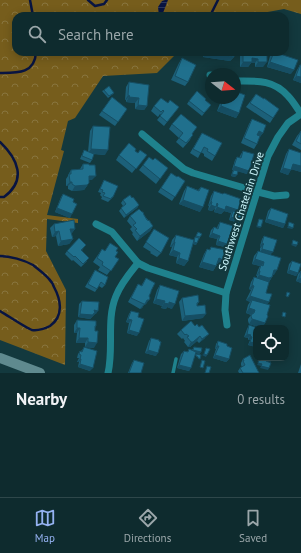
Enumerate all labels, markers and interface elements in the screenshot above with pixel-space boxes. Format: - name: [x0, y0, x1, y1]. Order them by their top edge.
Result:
- search box: [12, 12, 289, 56]
- icon: search: [26, 23, 48, 45]
- text: Search here: [58, 25, 134, 44]
- north arrow: [205, 68, 241, 104]
- street label: Southwest Chatelain Drive: [215, 149, 267, 272]
- map controls: [253, 325, 289, 361]
- button: locate: [253, 325, 289, 361]
- text: Nearby: [16, 388, 67, 410]
- text: 0 results: [237, 391, 285, 408]
- tab: Map: [34, 507, 56, 545]
- tab: Directions: [124, 507, 171, 545]
- tab: Saved: [239, 507, 267, 545]

